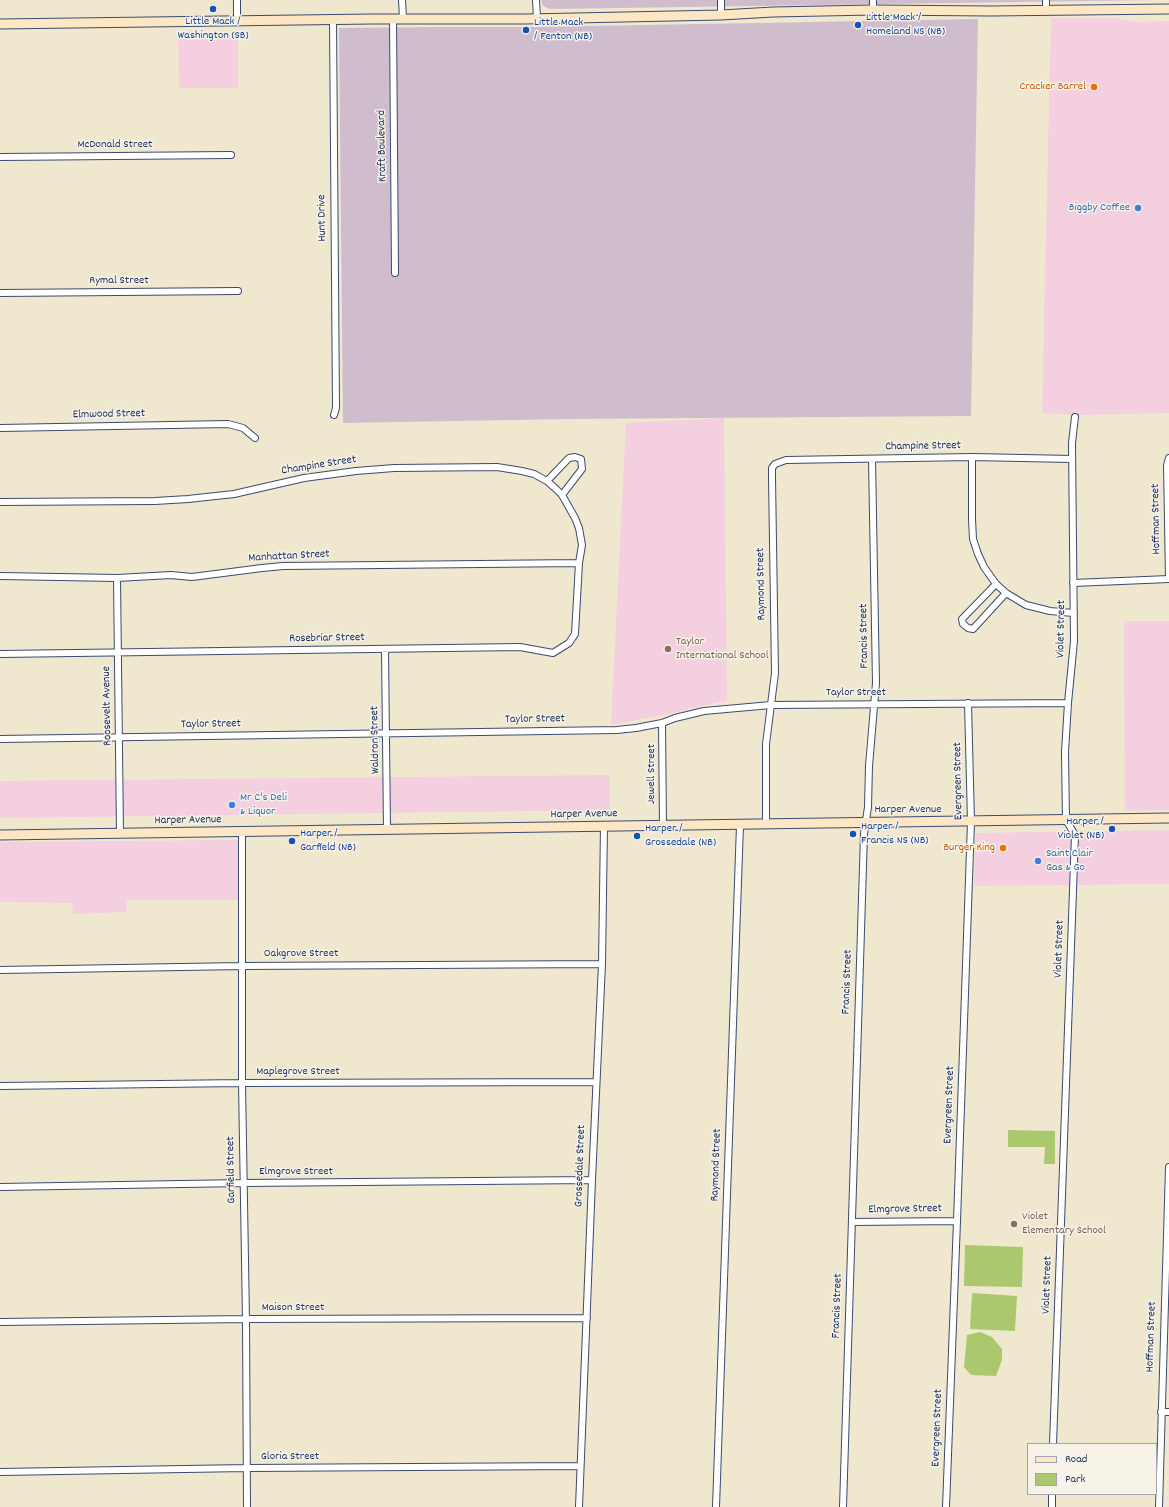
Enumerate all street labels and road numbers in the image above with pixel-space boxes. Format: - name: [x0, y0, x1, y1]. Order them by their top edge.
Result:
- street label: Kraft Boulevard: [375, 110, 391, 182]
- street label: McDonald Street: [78, 138, 152, 152]
- street label: Hunt Drive: [315, 194, 331, 242]
- street label: Rymal Street: [89, 274, 149, 288]
- street label: Elmwood Street: [73, 407, 145, 423]
- street label: Champine Street: [885, 439, 961, 455]
- street label: Champine Street: [280, 453, 358, 479]
- street label: Hoffman Street: [1149, 483, 1165, 555]
- street label: Raymond Street: [754, 547, 770, 621]
- street label: Manhattan Street: [248, 548, 330, 566]
- street label: Violet Street: [1054, 600, 1070, 658]
- street label: Francis Street: [857, 603, 873, 669]
- street label: Rosebriar Street: [289, 631, 365, 647]
- street label: Roosevelt Avenue: [100, 666, 116, 746]
- street label: Taylor Street: [826, 686, 886, 700]
- street label: Waldron Street: [368, 706, 384, 774]
- street label: Taylor Street: [505, 712, 565, 728]
- street label: Taylor Street: [181, 717, 241, 733]
- street label: Evergreen Street: [951, 742, 967, 820]
- street label: Jewell Street: [645, 744, 659, 804]
- street label: Harper Avenue: [874, 803, 942, 817]
- street label: Harper Avenue: [550, 807, 618, 823]
- street label: Harper Avenue: [154, 813, 222, 829]
- street label: Violet Street: [1052, 920, 1068, 978]
- street label: Oakgrove Street: [264, 947, 338, 961]
- street label: Francis Street: [840, 949, 856, 1015]
- street label: Maplegrove Street: [256, 1065, 340, 1079]
- street label: Evergreen Street: [941, 1066, 959, 1144]
- street label: Grossedale Street: [572, 1125, 590, 1207]
- street label: Raymond Street: [709, 1128, 725, 1202]
- street label: Garfield Street: [224, 1136, 240, 1204]
- street label: Elmgrove Street: [259, 1165, 333, 1179]
- street label: Elmgrove Street: [868, 1202, 942, 1218]
- street label: Violet Street: [1040, 1256, 1056, 1314]
- street label: Francis Street: [830, 1273, 846, 1339]
- street label: Maison Street: [262, 1301, 324, 1315]
- street label: Hoffman Street: [1144, 1301, 1160, 1373]
- street label: Evergreen Street: [929, 1389, 947, 1467]
- street label: Gloria Street: [261, 1450, 319, 1464]

